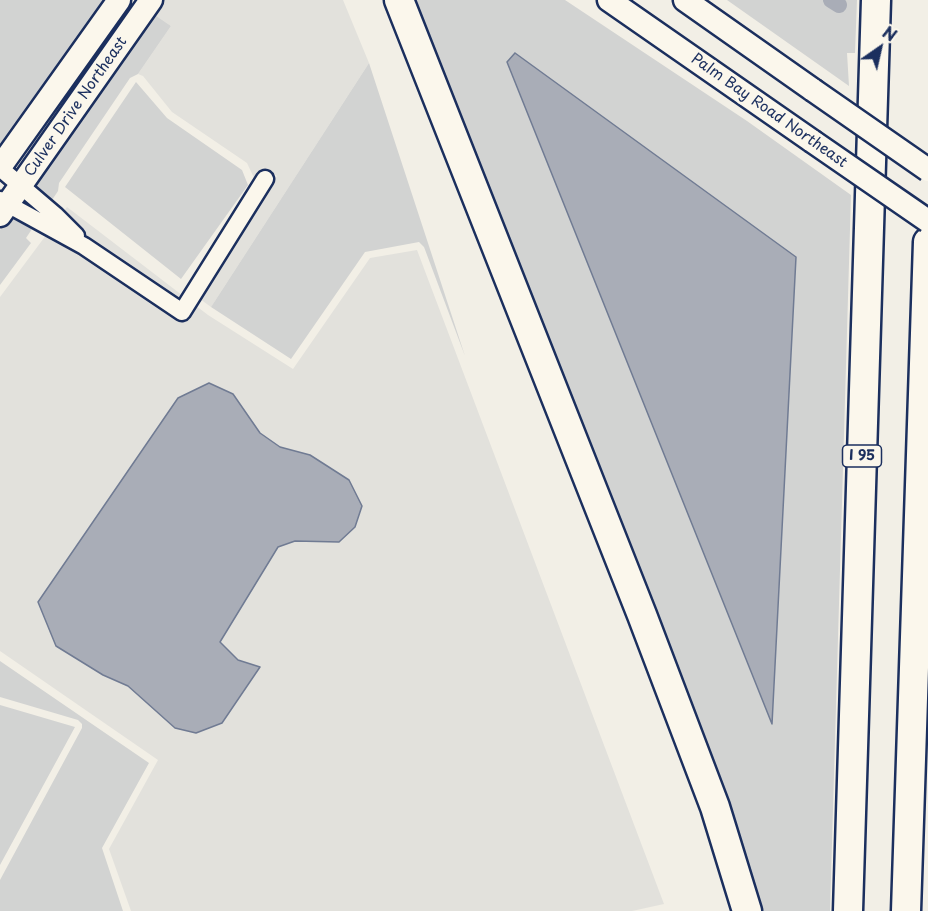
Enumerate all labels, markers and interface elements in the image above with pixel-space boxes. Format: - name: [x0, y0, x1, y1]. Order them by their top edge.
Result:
- north arrow: [850, 18, 910, 78]
- text: N: [878, 20, 902, 47]
- street label: Culver Drive Northeast: [21, 34, 131, 180]
- street label: Palm Bay Road Northeast: [688, 50, 850, 172]
- road number: I 95: [842, 445, 882, 467]

